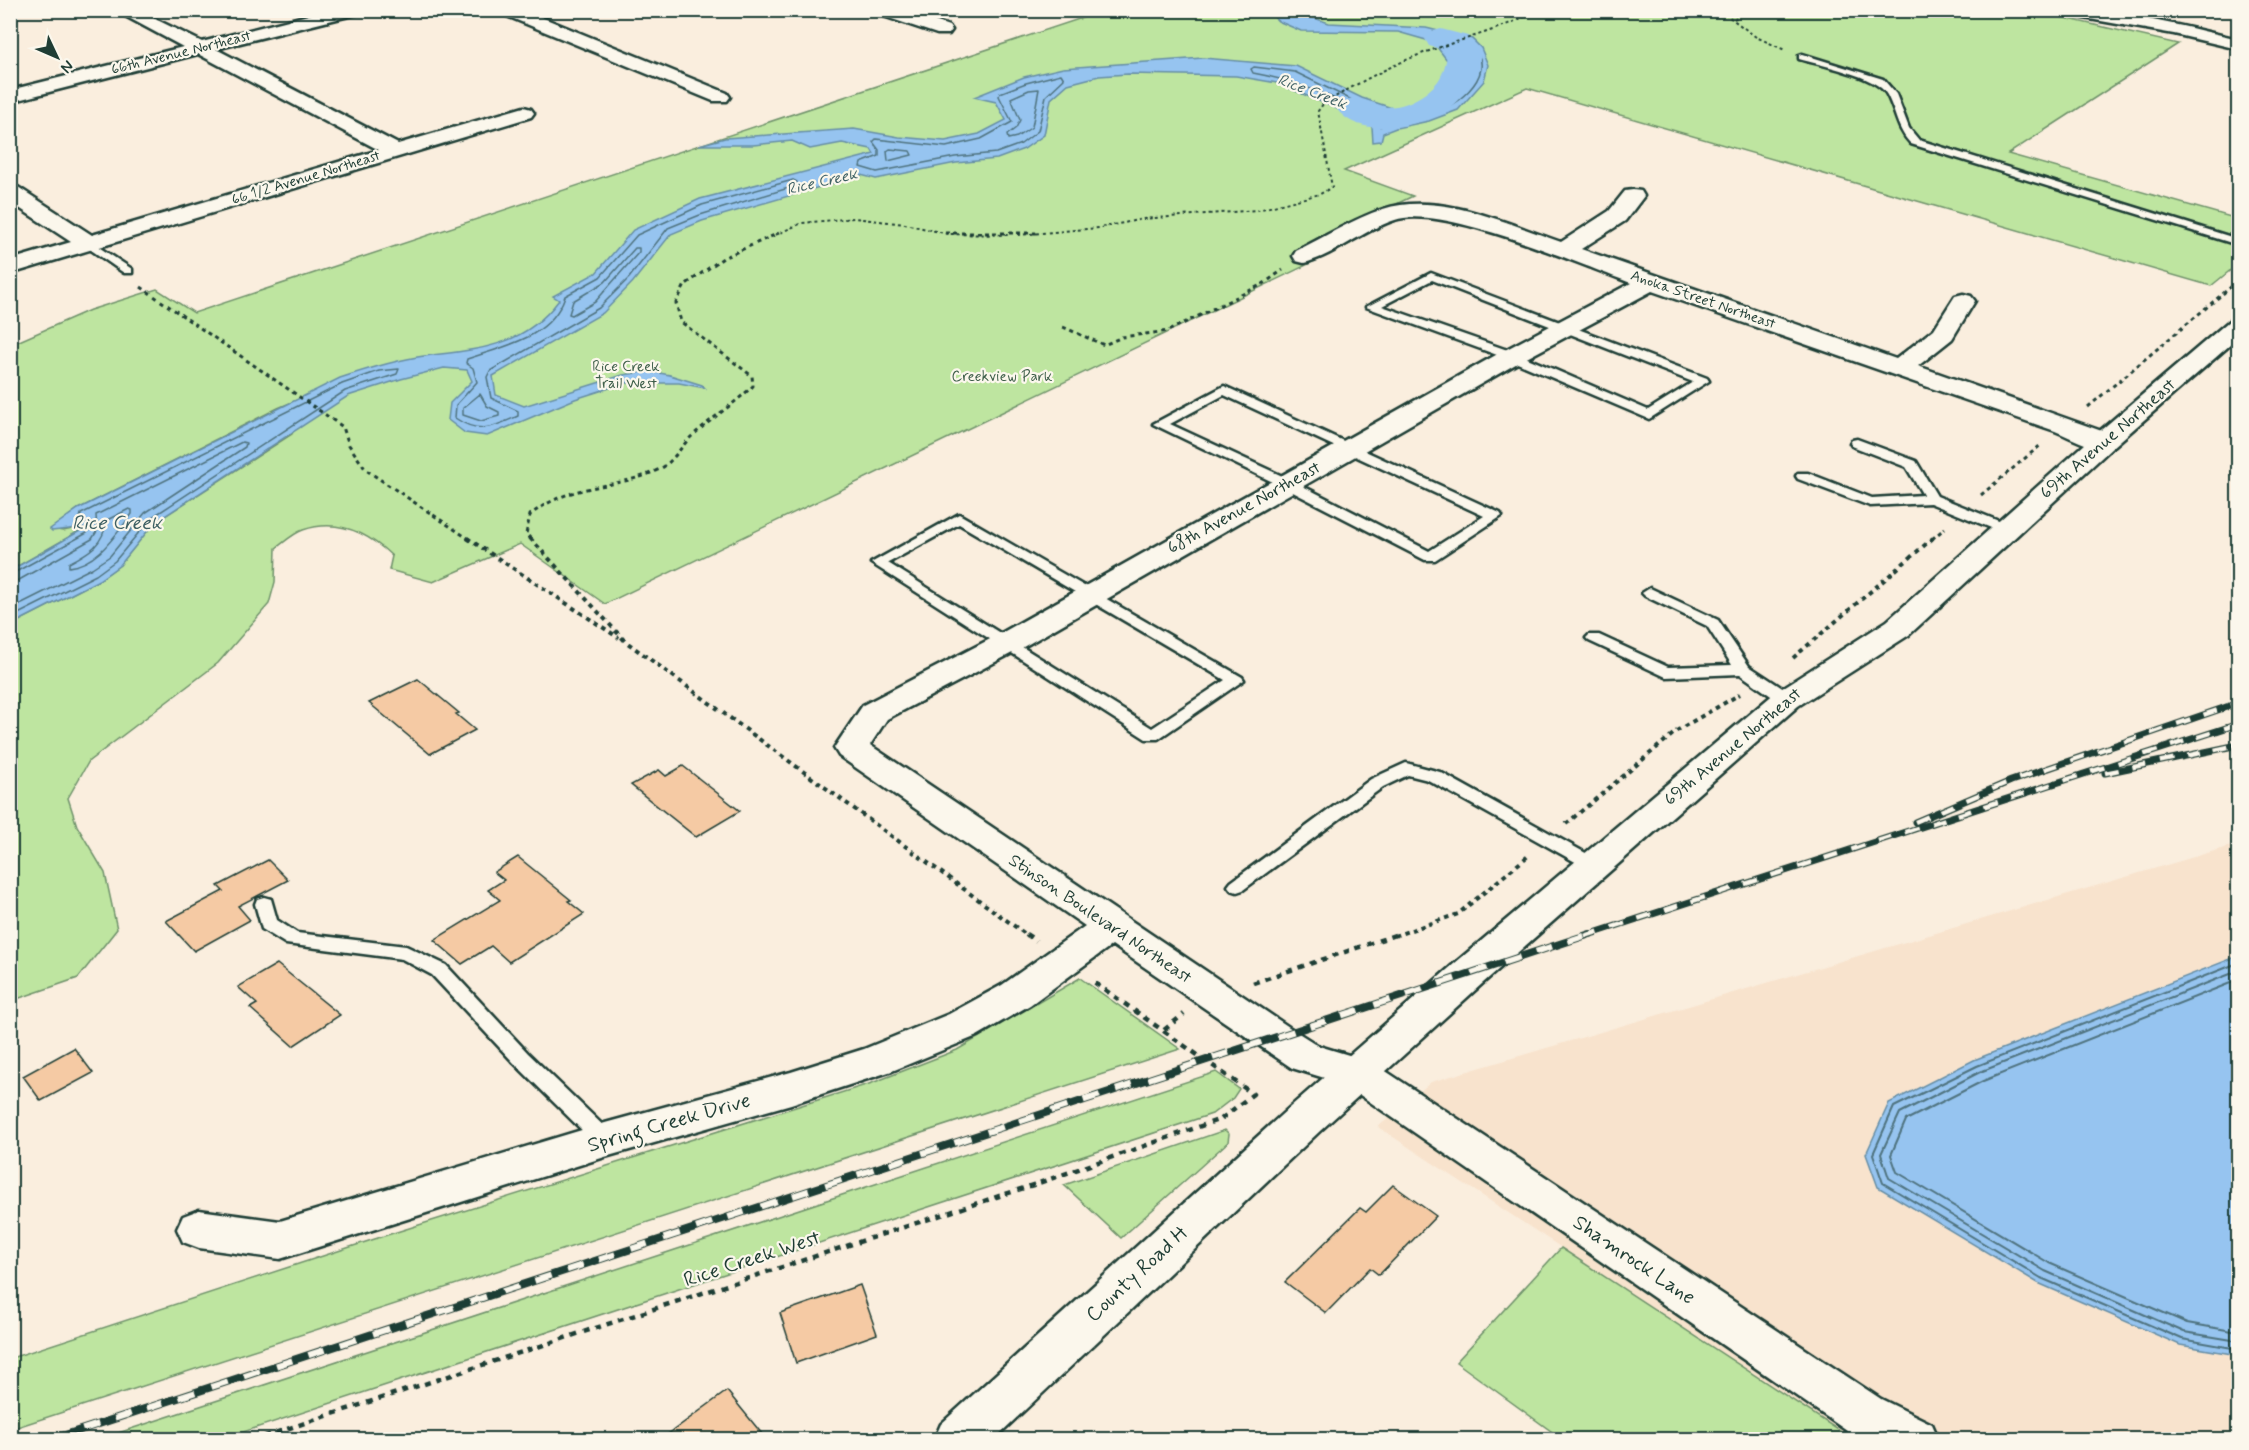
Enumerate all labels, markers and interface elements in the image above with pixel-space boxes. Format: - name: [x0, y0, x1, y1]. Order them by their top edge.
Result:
- street label: 66th Avenue Northeast: [109, 26, 254, 80]
- north arrow: [27, 27, 87, 87]
- text: N: [55, 55, 78, 78]
- water label: Rice Creek: [1275, 69, 1350, 115]
- street label: 66 1/2 Avenue Northeast: [229, 146, 383, 210]
- water label: Rice Creek: [784, 163, 860, 200]
- street label: Anoka Street Northeast: [1628, 266, 1779, 334]
- park label: Rice Creek Trail West: [592, 357, 660, 394]
- park label: Creekview Park: [951, 367, 1053, 387]
- street label: 69th Avenue Northeast: [2035, 373, 2181, 505]
- street label: 68th Avenue Northeast: [1163, 456, 1325, 560]
- water label: Rice Creek: [72, 510, 163, 537]
- street label: 69th Avenue Northeast: [1659, 682, 1807, 812]
- street label: Stinson Boulevard Northeast: [1004, 849, 1197, 990]
- street label: Spring Creek Drive: [584, 1086, 754, 1162]
- street label: Shamrock Lane: [1567, 1209, 1701, 1311]
- street label: County Road H: [1080, 1219, 1194, 1329]
- street label: Rice Creek West: [680, 1224, 824, 1294]

